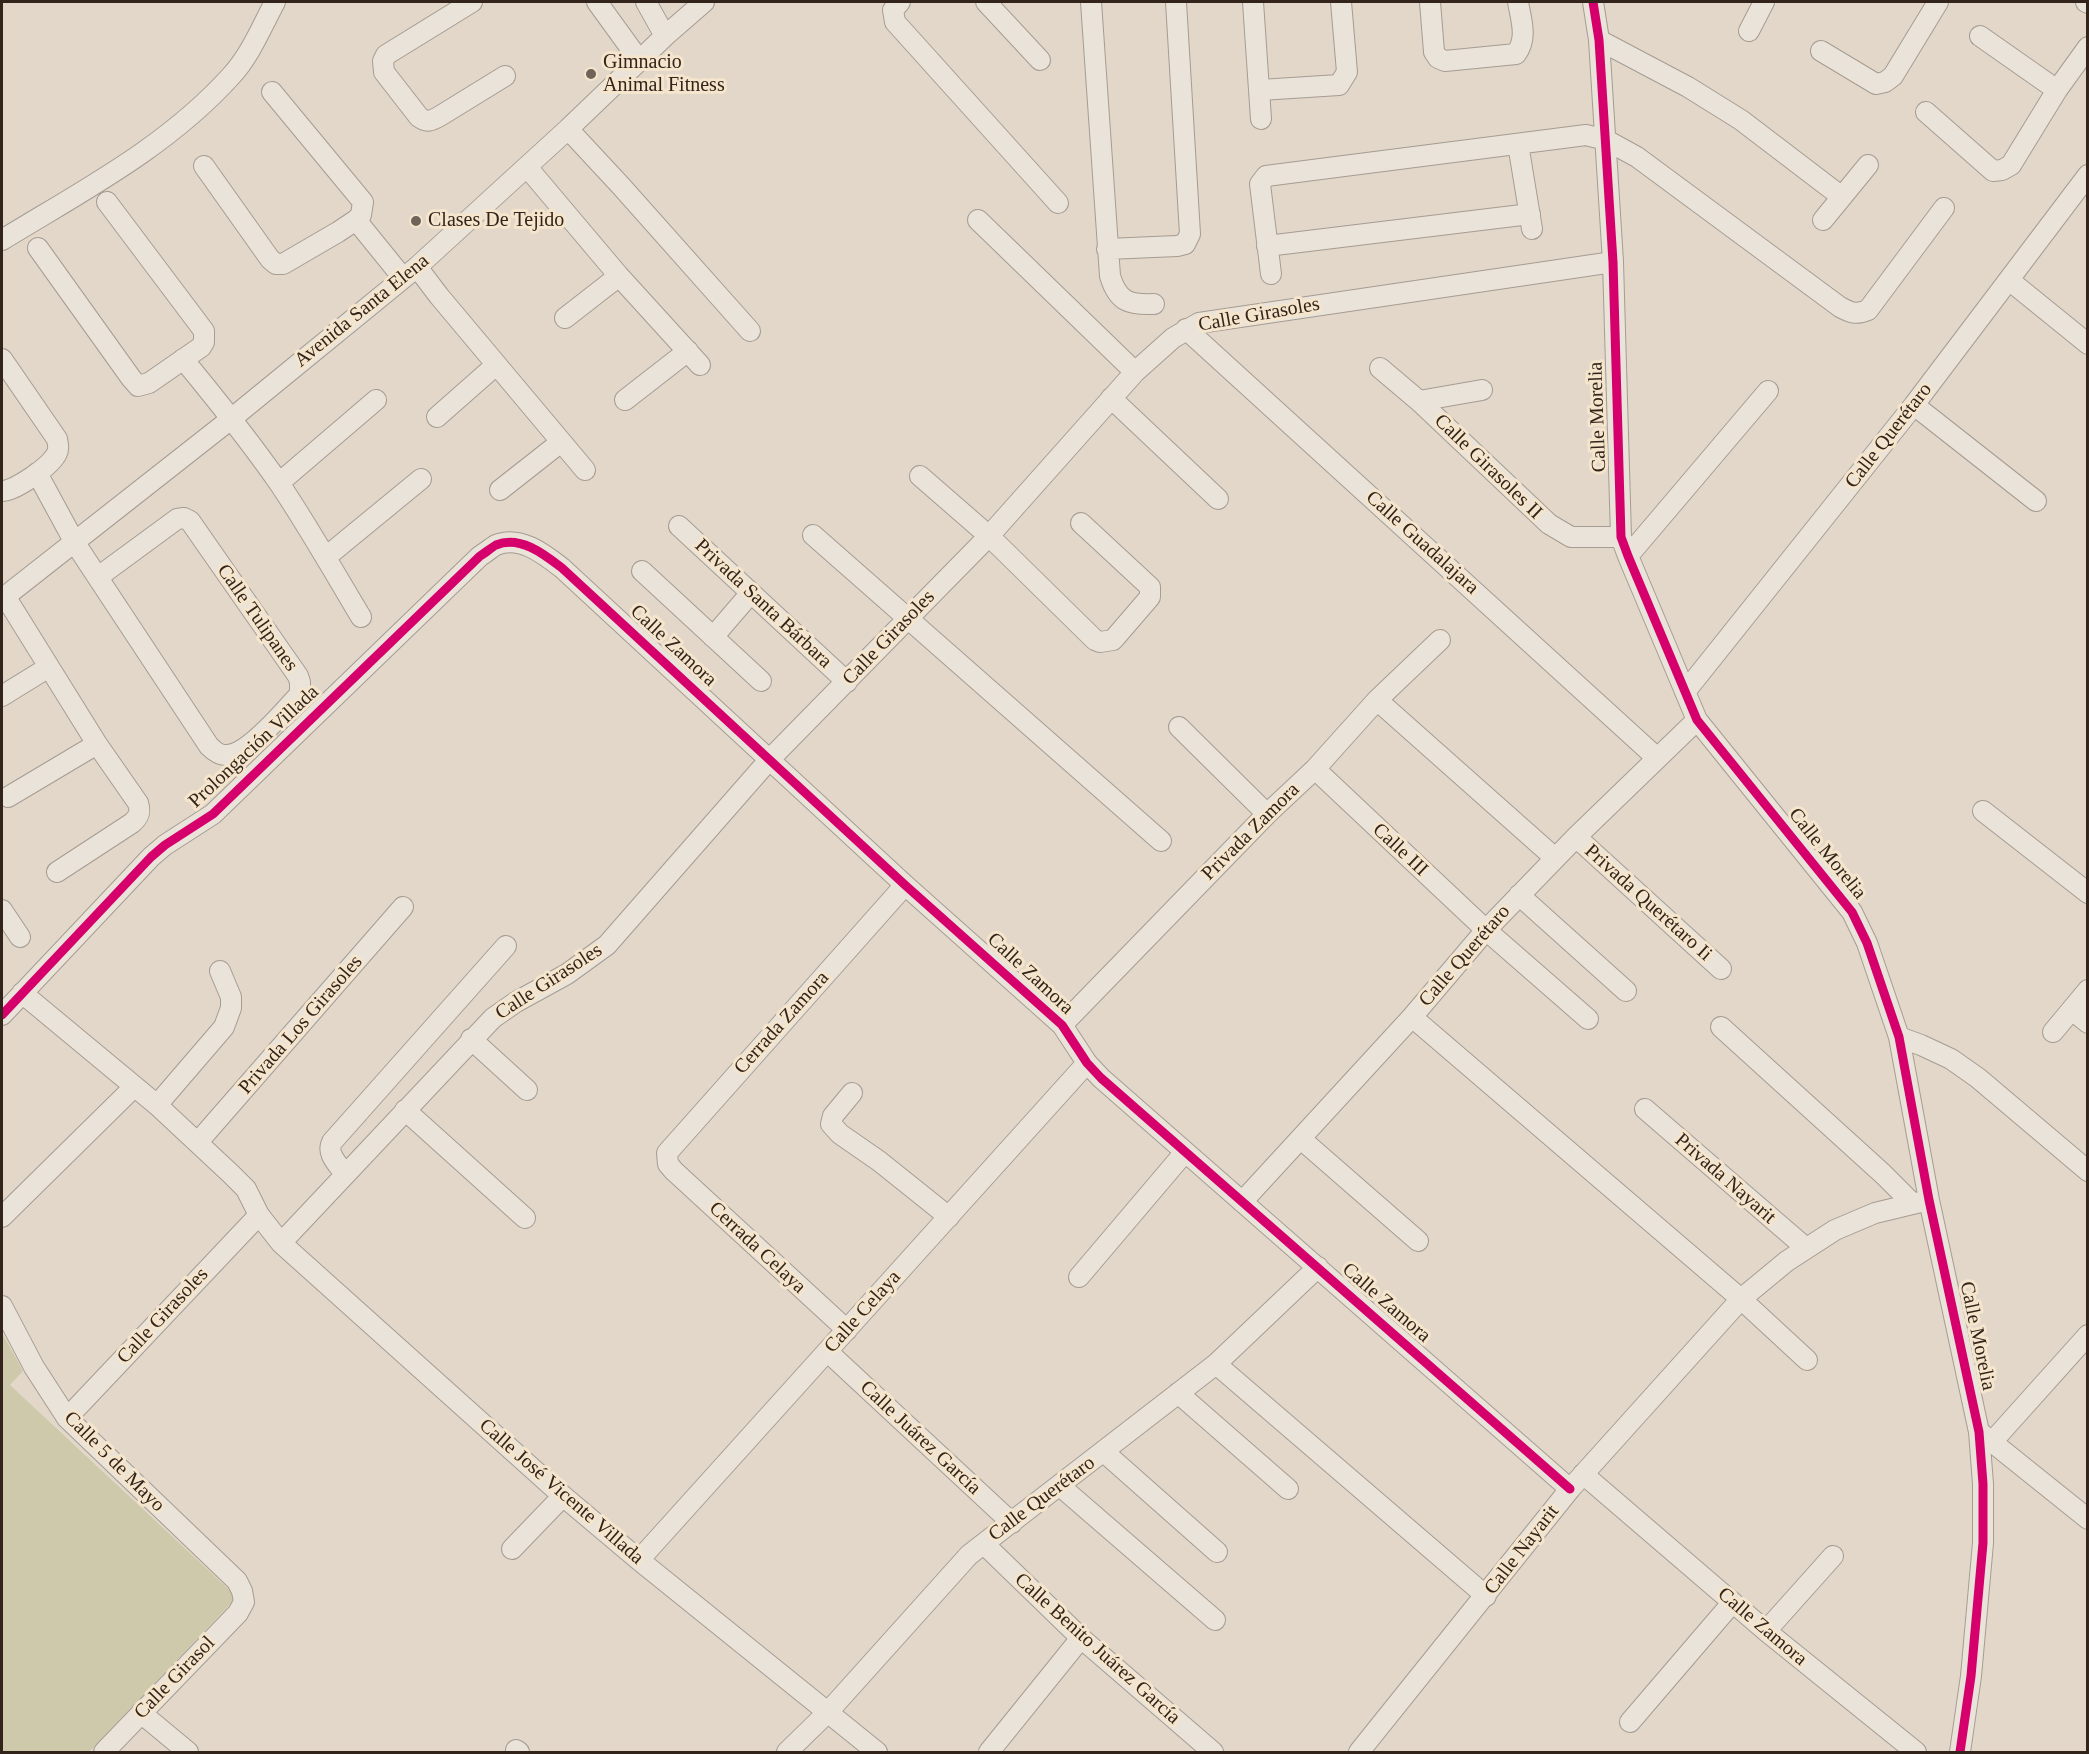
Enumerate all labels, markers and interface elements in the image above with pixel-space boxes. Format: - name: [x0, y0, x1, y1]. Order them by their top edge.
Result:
- place label: Gimnacio Animal Fitness: [603, 51, 725, 98]
- marker: Gimnacio Animal Fitness: [584, 67, 598, 81]
- place label: Clases De Tejido: [428, 209, 564, 233]
- marker: Clases De Tejido: [409, 214, 423, 228]
- street label: Avenida Santa Elena: [290, 249, 434, 373]
- street label: Calle Girasoles: [1196, 293, 1322, 337]
- street label: Calle Morelia: [1584, 361, 1612, 473]
- street label: Calle Querétaro: [1840, 379, 1938, 493]
- street label: Calle Girasoles II: [1429, 409, 1547, 525]
- street label: Calle Guadalajara: [1361, 486, 1483, 600]
- street label: Privada Santa Bárbara: [689, 534, 837, 674]
- street label: Calle Tulipanes: [211, 560, 303, 676]
- street label: Calle Girasoles: [838, 586, 940, 690]
- street label: Calle Zamora: [625, 600, 721, 692]
- street label: Prolongación Villada: [184, 680, 324, 814]
- street label: Privada Zamora: [1197, 778, 1305, 886]
- street label: Calle Morelia: [1783, 804, 1871, 904]
- street label: Calle III: [1367, 818, 1433, 882]
- street label: Privada Querétaro Ii: [1579, 839, 1717, 967]
- street label: Calle Querétaro: [1414, 900, 1516, 1012]
- street label: Calle Zamora: [982, 928, 1078, 1020]
- street label: Calle Girasoles: [491, 939, 607, 1025]
- street label: Privada Los Girasoles: [234, 950, 368, 1100]
- street label: Cerrada Zamora: [729, 966, 835, 1080]
- street label: Privada Nayarit: [1670, 1129, 1780, 1229]
- street label: Cerrada Celaya: [704, 1197, 810, 1299]
- street label: Calle Zamora: [1337, 1258, 1435, 1348]
- street label: Calle Girasoles: [112, 1263, 214, 1369]
- street label: Calle Celaya: [820, 1266, 906, 1358]
- street label: Calle Morelia: [1954, 1279, 2000, 1393]
- street label: Calle Juárez García: [855, 1376, 985, 1500]
- street label: Calle 5 de Mayo: [59, 1407, 169, 1517]
- street label: Calle José Vicente Villada: [474, 1414, 648, 1570]
- street label: Calle Querétaro: [984, 1451, 1100, 1547]
- street label: Calle Nayarit: [1480, 1500, 1564, 1600]
- street label: Calle Benito Juárez García: [1009, 1568, 1185, 1730]
- street label: Calle Zamora: [1712, 1583, 1812, 1671]
- street label: Calle Girasol: [130, 1632, 220, 1724]

